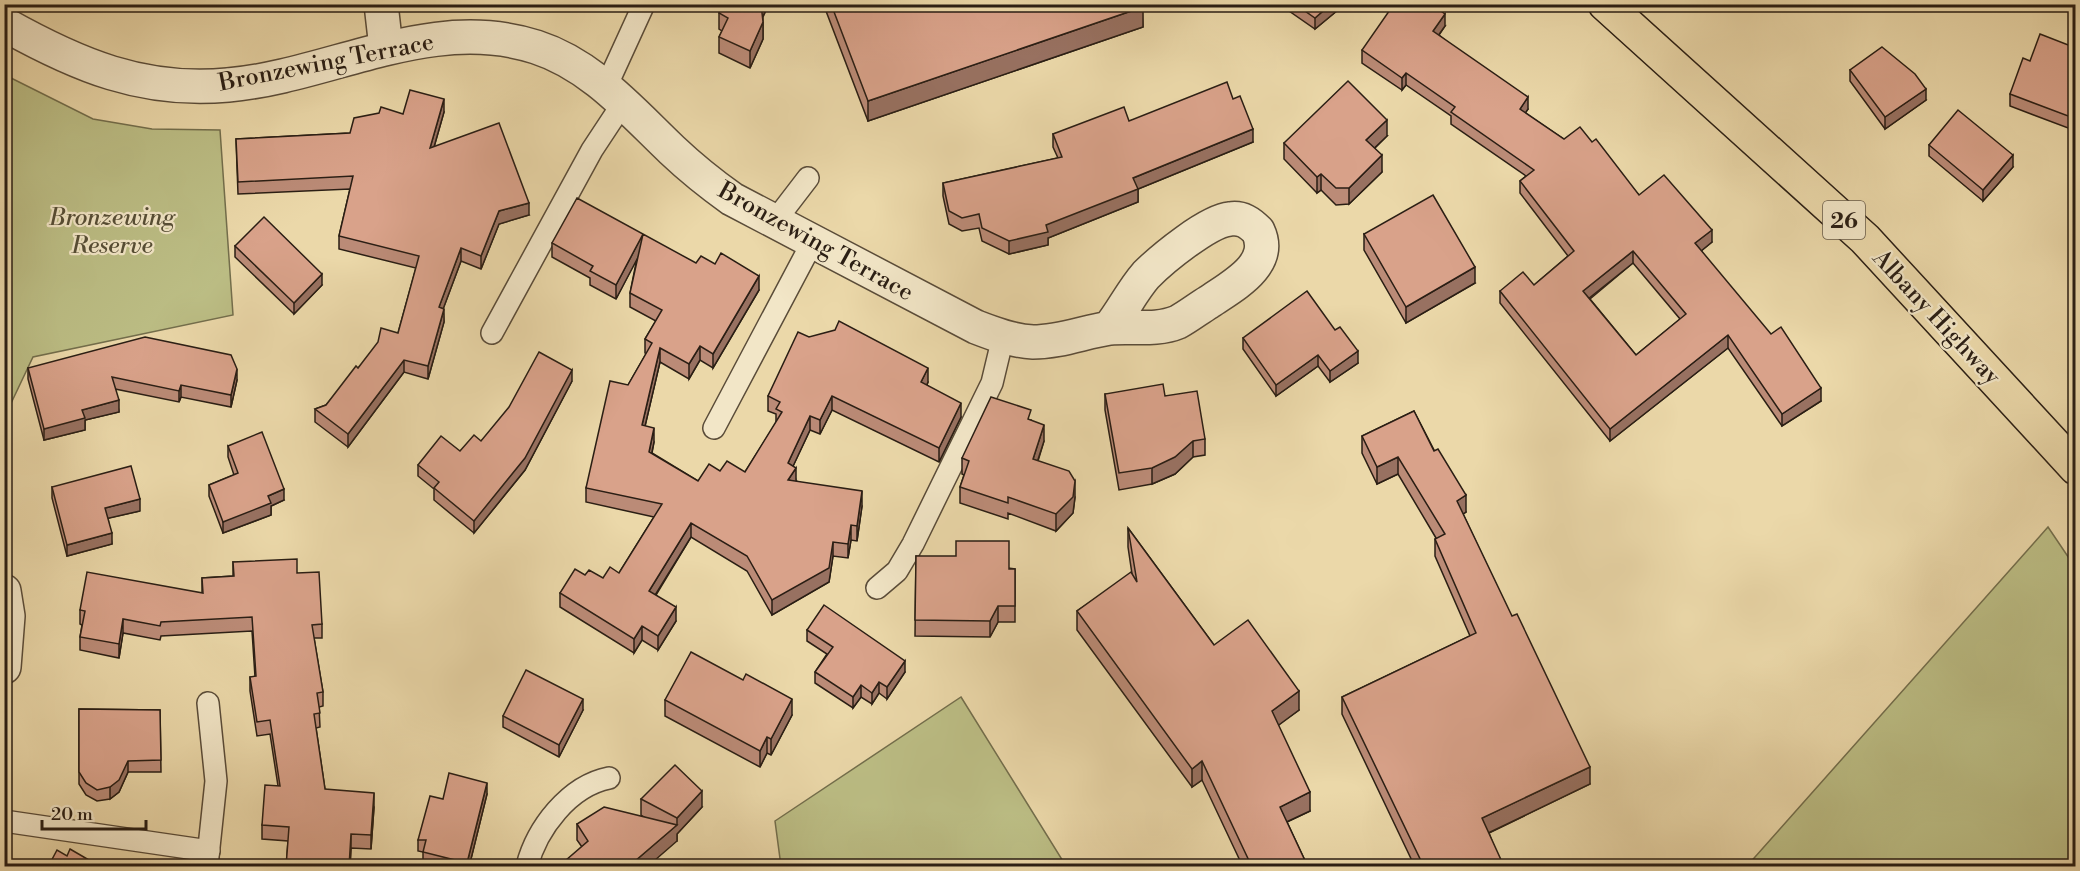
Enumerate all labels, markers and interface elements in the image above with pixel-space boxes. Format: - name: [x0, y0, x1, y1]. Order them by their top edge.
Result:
- street label: Bronzewing Terrace: [215, 27, 436, 99]
- street label: Bronzewing Terrace: [712, 175, 918, 308]
- road number: 26: [1823, 201, 1865, 239]
- park label: Bronzewing Reserve: [48, 203, 177, 261]
- street label: Albany Highway: [1865, 243, 2007, 392]
- scale bar: [42, 793, 146, 831]
- text: 20 m: [51, 803, 93, 826]

